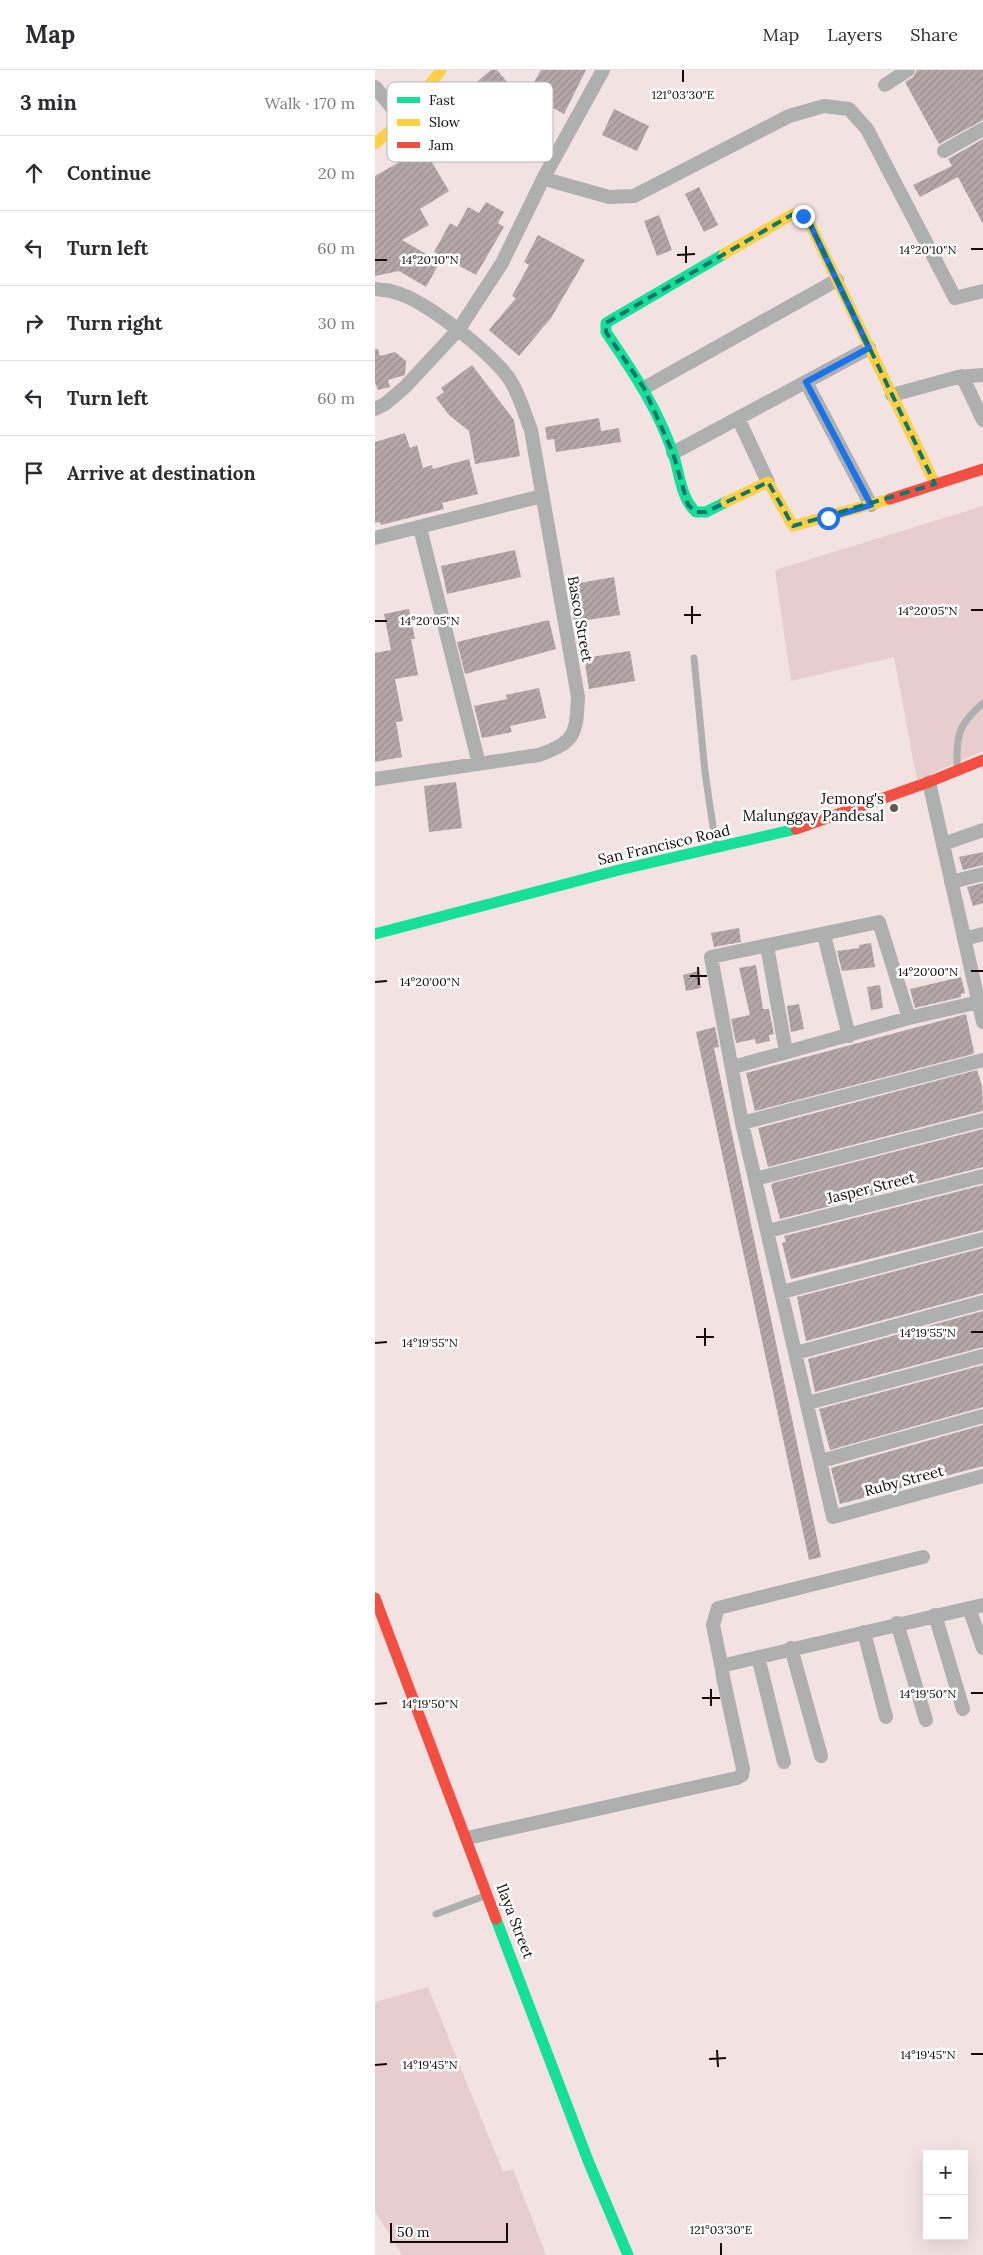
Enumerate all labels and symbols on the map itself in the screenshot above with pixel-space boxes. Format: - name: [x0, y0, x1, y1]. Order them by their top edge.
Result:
- legend: [387, 82, 553, 162]
- text: 121°03'30"E: [652, 87, 714, 102]
- text: Fast: [429, 91, 456, 109]
- text: Slow: [429, 113, 461, 131]
- text: Jam: [428, 136, 454, 154]
- route end: [792, 205, 815, 228]
- text: 14°20'10"N: [899, 242, 957, 257]
- text: 14°20'10"N: [401, 252, 459, 267]
- route start: [817, 507, 840, 530]
- street label: Basco Street: [564, 574, 597, 664]
- text: 14°20'05"N: [898, 603, 958, 618]
- text: 14°20'05"N: [400, 613, 460, 628]
- place label: Jemong's Malunggay Pandesal: [743, 789, 884, 825]
- marker: Jemong's Malunggay Pandesal: [888, 802, 900, 814]
- street label: San Francisco Road: [596, 820, 732, 869]
- text: 14°20'00"N: [898, 964, 958, 979]
- text: 14°20'00"N: [400, 974, 460, 989]
- street label: Jasper Street: [824, 1167, 917, 1208]
- text: 14°19'55"N: [900, 1325, 956, 1340]
- text: 14°19'55"N: [402, 1335, 458, 1350]
- street label: Ruby Street: [862, 1461, 946, 1500]
- text: 14°19'50"N: [900, 1686, 956, 1701]
- text: 14°19'50"N: [402, 1696, 458, 1711]
- street label: Ilaya Street: [492, 1881, 539, 1961]
- text: 14°19'45"N: [900, 2047, 956, 2062]
- text: 14°19'45"N: [402, 2057, 458, 2072]
- scale bar: [390, 2220, 507, 2243]
- text: 121°03'30"E: [690, 2222, 752, 2237]

